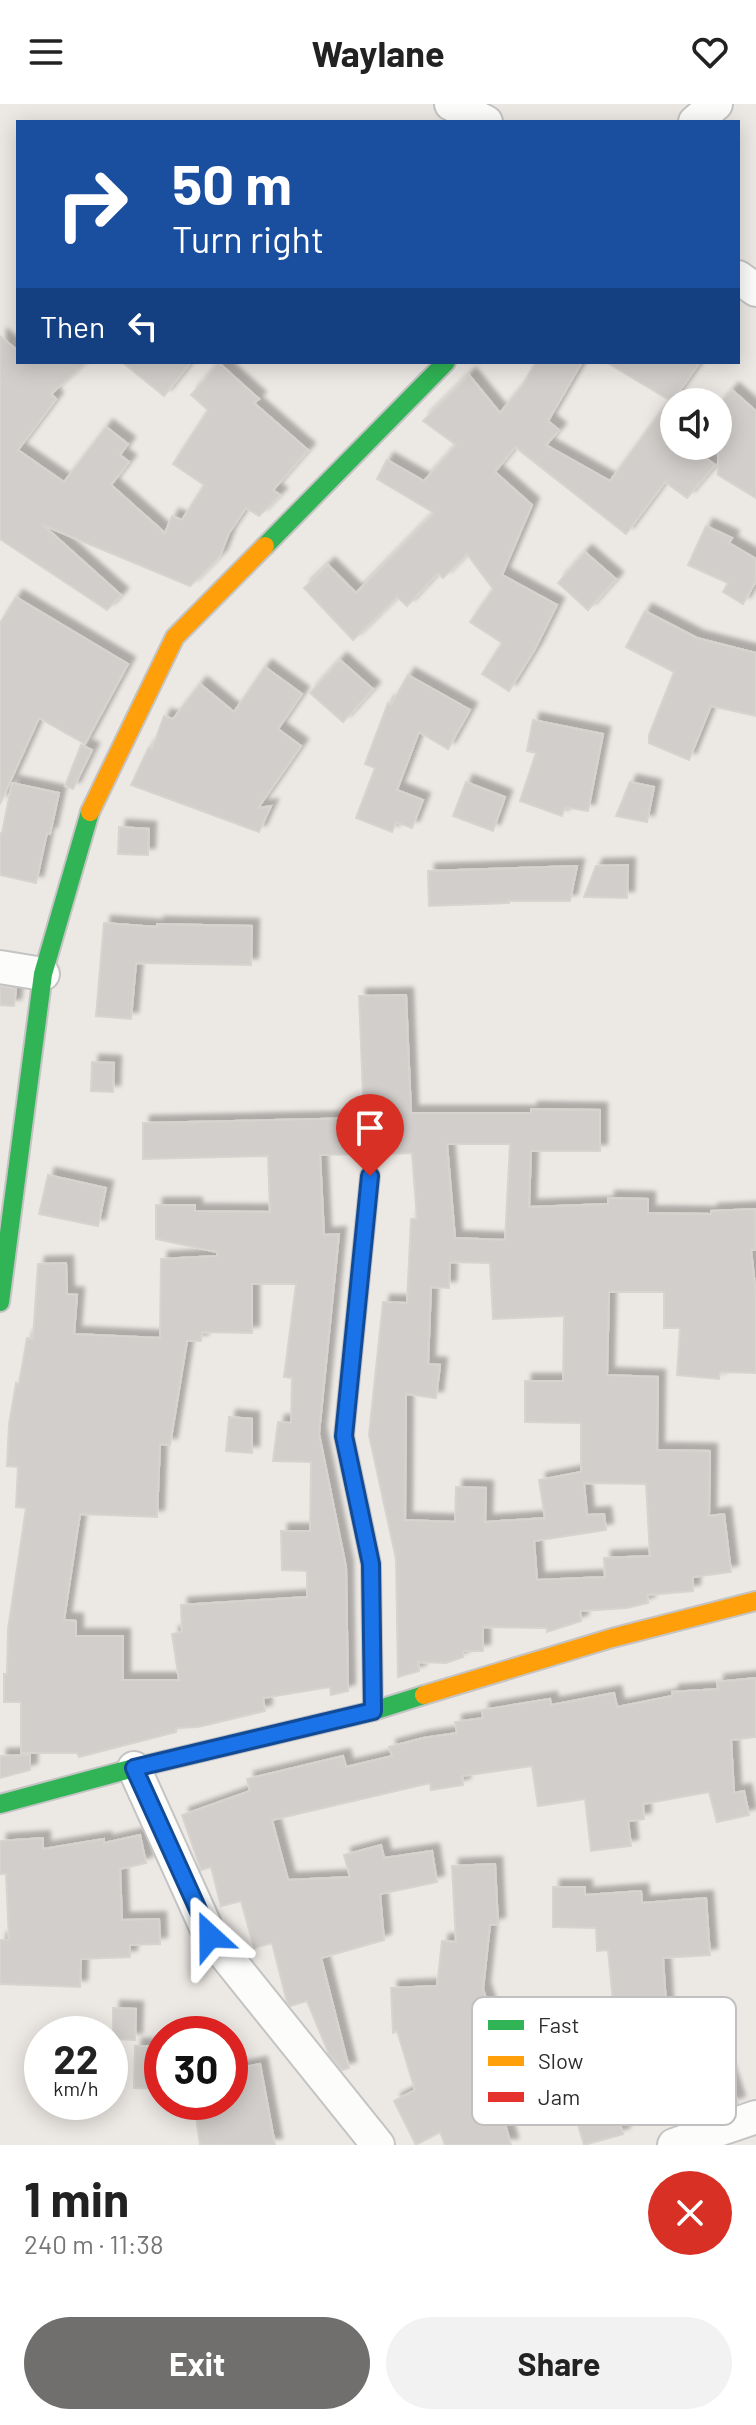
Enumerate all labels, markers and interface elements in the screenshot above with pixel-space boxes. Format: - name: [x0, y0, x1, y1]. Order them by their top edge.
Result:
- icon: menu: [24, 30, 68, 74]
- icon: heart: [688, 30, 732, 74]
- text: Waylane: [311, 31, 445, 74]
- text: 50 m: [172, 149, 292, 216]
- icon: right: [40, 152, 144, 256]
- text: Turn right: [172, 217, 324, 260]
- icon: left: [121, 304, 165, 348]
- text: Then: [40, 308, 105, 344]
- map controls: [660, 388, 732, 460]
- button: sound: [660, 388, 732, 460]
- pin: [336, 1094, 404, 1176]
- icon: arrive: [348, 1106, 392, 1150]
- position arrow: [168, 1894, 252, 1978]
- legend: [472, 1997, 736, 2125]
- text: Fast: [538, 2011, 580, 2037]
- speed limit sign: 30: [144, 2016, 248, 2120]
- text: 22: [54, 2034, 98, 2082]
- text: Slow: [538, 2047, 583, 2073]
- text: km/h: [53, 2076, 99, 2100]
- text: Jam: [538, 2083, 580, 2109]
- text: 1 min: [24, 2169, 129, 2227]
- button: close: [648, 2171, 732, 2255]
- text: 240 m · 11:38: [24, 2228, 164, 2259]
- button: Exit: [24, 2317, 370, 2409]
- button: Share: [386, 2317, 732, 2409]

